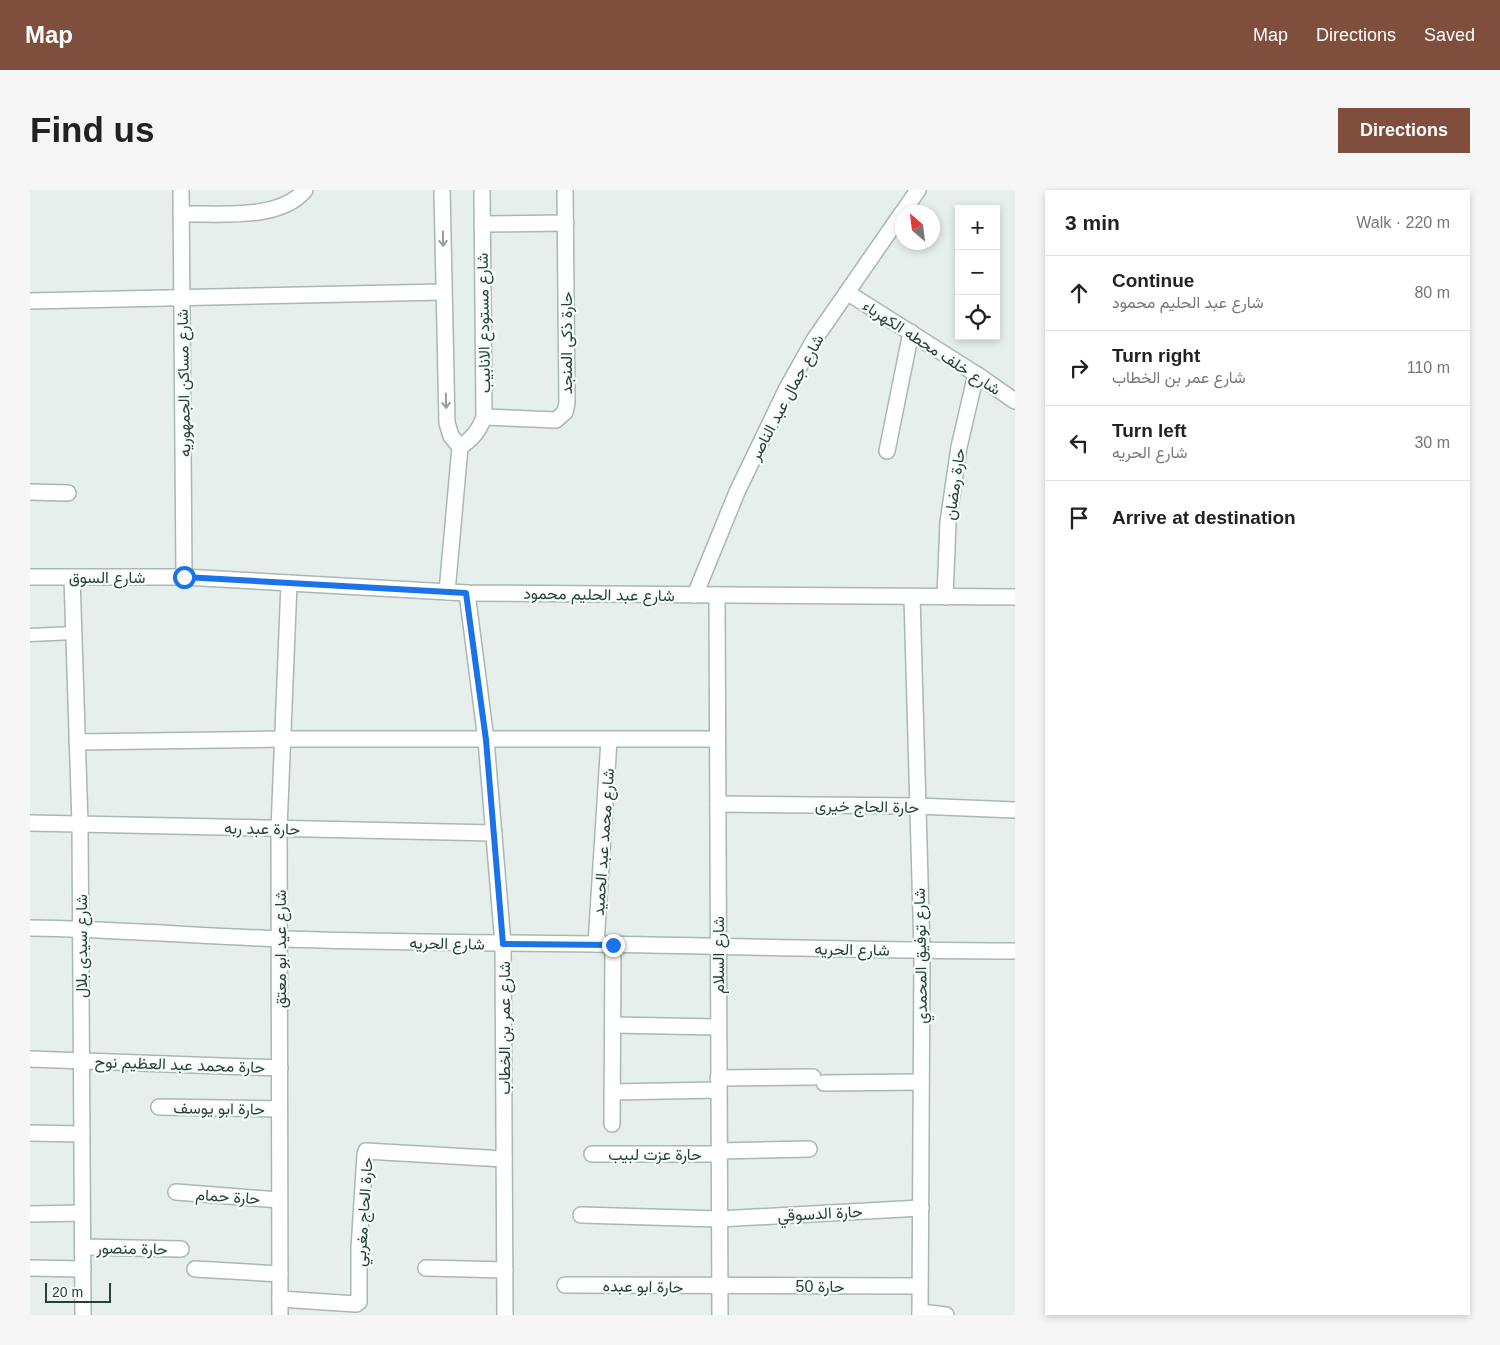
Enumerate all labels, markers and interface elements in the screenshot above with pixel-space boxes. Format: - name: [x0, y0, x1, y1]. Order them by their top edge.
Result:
- text: Map: [25, 21, 73, 48]
- text: Map: [1253, 25, 1288, 45]
- text: Directions: [1316, 25, 1396, 45]
- text: Saved: [1424, 25, 1475, 45]
- button: Directions: [1338, 108, 1470, 153]
- text: Find us: [30, 110, 154, 149]
- north arrow: [895, 205, 940, 250]
- map controls: [955, 205, 1000, 340]
- button: +: [955, 205, 1000, 250]
- text: 3 min: [1065, 211, 1120, 234]
- text: Walk · 220 m: [1356, 214, 1450, 231]
- one-way arrow: [438, 230, 447, 246]
- button: −: [955, 250, 1000, 295]
- street label: شارع مستودع الانابيب: [474, 253, 496, 393]
- text: Continue: [1112, 270, 1194, 291]
- icon: ahead: [1065, 279, 1093, 307]
- text: 80 m: [1414, 284, 1450, 301]
- street label: حارة ذكى المنجد: [558, 291, 577, 394]
- text: شارع عبد الحليم محمود: [1112, 294, 1264, 311]
- button: locate: [955, 295, 1000, 340]
- street label: شارع خلف محطه الكهرباء: [858, 297, 1004, 401]
- street label: شارع مساكن الجمهوريه: [174, 309, 196, 457]
- street label: شارع جمال عبد الناصر: [746, 332, 829, 465]
- text: Turn right: [1112, 345, 1200, 366]
- icon: right: [1065, 354, 1093, 382]
- text: 110 m: [1407, 359, 1450, 376]
- text: شارع عمر بن الخطاب: [1112, 369, 1246, 386]
- one-way arrow: [441, 393, 450, 409]
- text: Turn left: [1112, 420, 1187, 441]
- icon: left: [1065, 429, 1093, 457]
- text: 30 m: [1414, 434, 1450, 451]
- text: شارع الحريه: [1112, 444, 1187, 461]
- street label: حارة رمضان: [941, 447, 970, 521]
- icon: arrive: [1065, 504, 1093, 532]
- text: Arrive at destination: [1112, 507, 1296, 528]
- route start: [173, 566, 196, 589]
- street label: شارع السوق: [69, 569, 145, 589]
- street label: شارع عبد الحليم محمود: [523, 585, 675, 607]
- street label: شارع محمد عبد الحميد: [590, 768, 620, 917]
- street label: حارة الحاج خيرى: [815, 797, 919, 819]
- street label: حارة عبد ربه: [224, 819, 300, 840]
- street label: شارع توفيق المحمدي: [911, 888, 935, 1024]
- street label: شارع عيد ابو معتق: [272, 890, 292, 1008]
- street label: شارع سيدى بلال: [73, 894, 93, 998]
- street label: شارع السلام: [710, 916, 730, 994]
- street label: شارع الحريه: [409, 934, 485, 956]
- route end: [602, 934, 625, 957]
- street label: شارع الحريه: [814, 940, 890, 962]
- street label: شارع عمر بن الخطاب: [496, 961, 516, 1095]
- street label: حارة محمد عبد العظيم نوح: [94, 1053, 266, 1079]
- street label: حارة ابو يوسف: [173, 1099, 265, 1120]
- street label: حارة عزت لبيب: [608, 1146, 702, 1165]
- street label: حارة الحاج مغربي: [351, 1156, 381, 1268]
- street label: حارة حمام: [195, 1186, 261, 1209]
- street label: حارة الدسوقي: [777, 1203, 864, 1229]
- street label: حارة منصور: [95, 1239, 168, 1260]
- street label: حارة ابو عبده: [602, 1277, 684, 1298]
- street label: حارة 50: [796, 1278, 845, 1297]
- scale bar: [45, 1280, 111, 1303]
- text: 20 m: [52, 1284, 83, 1300]

